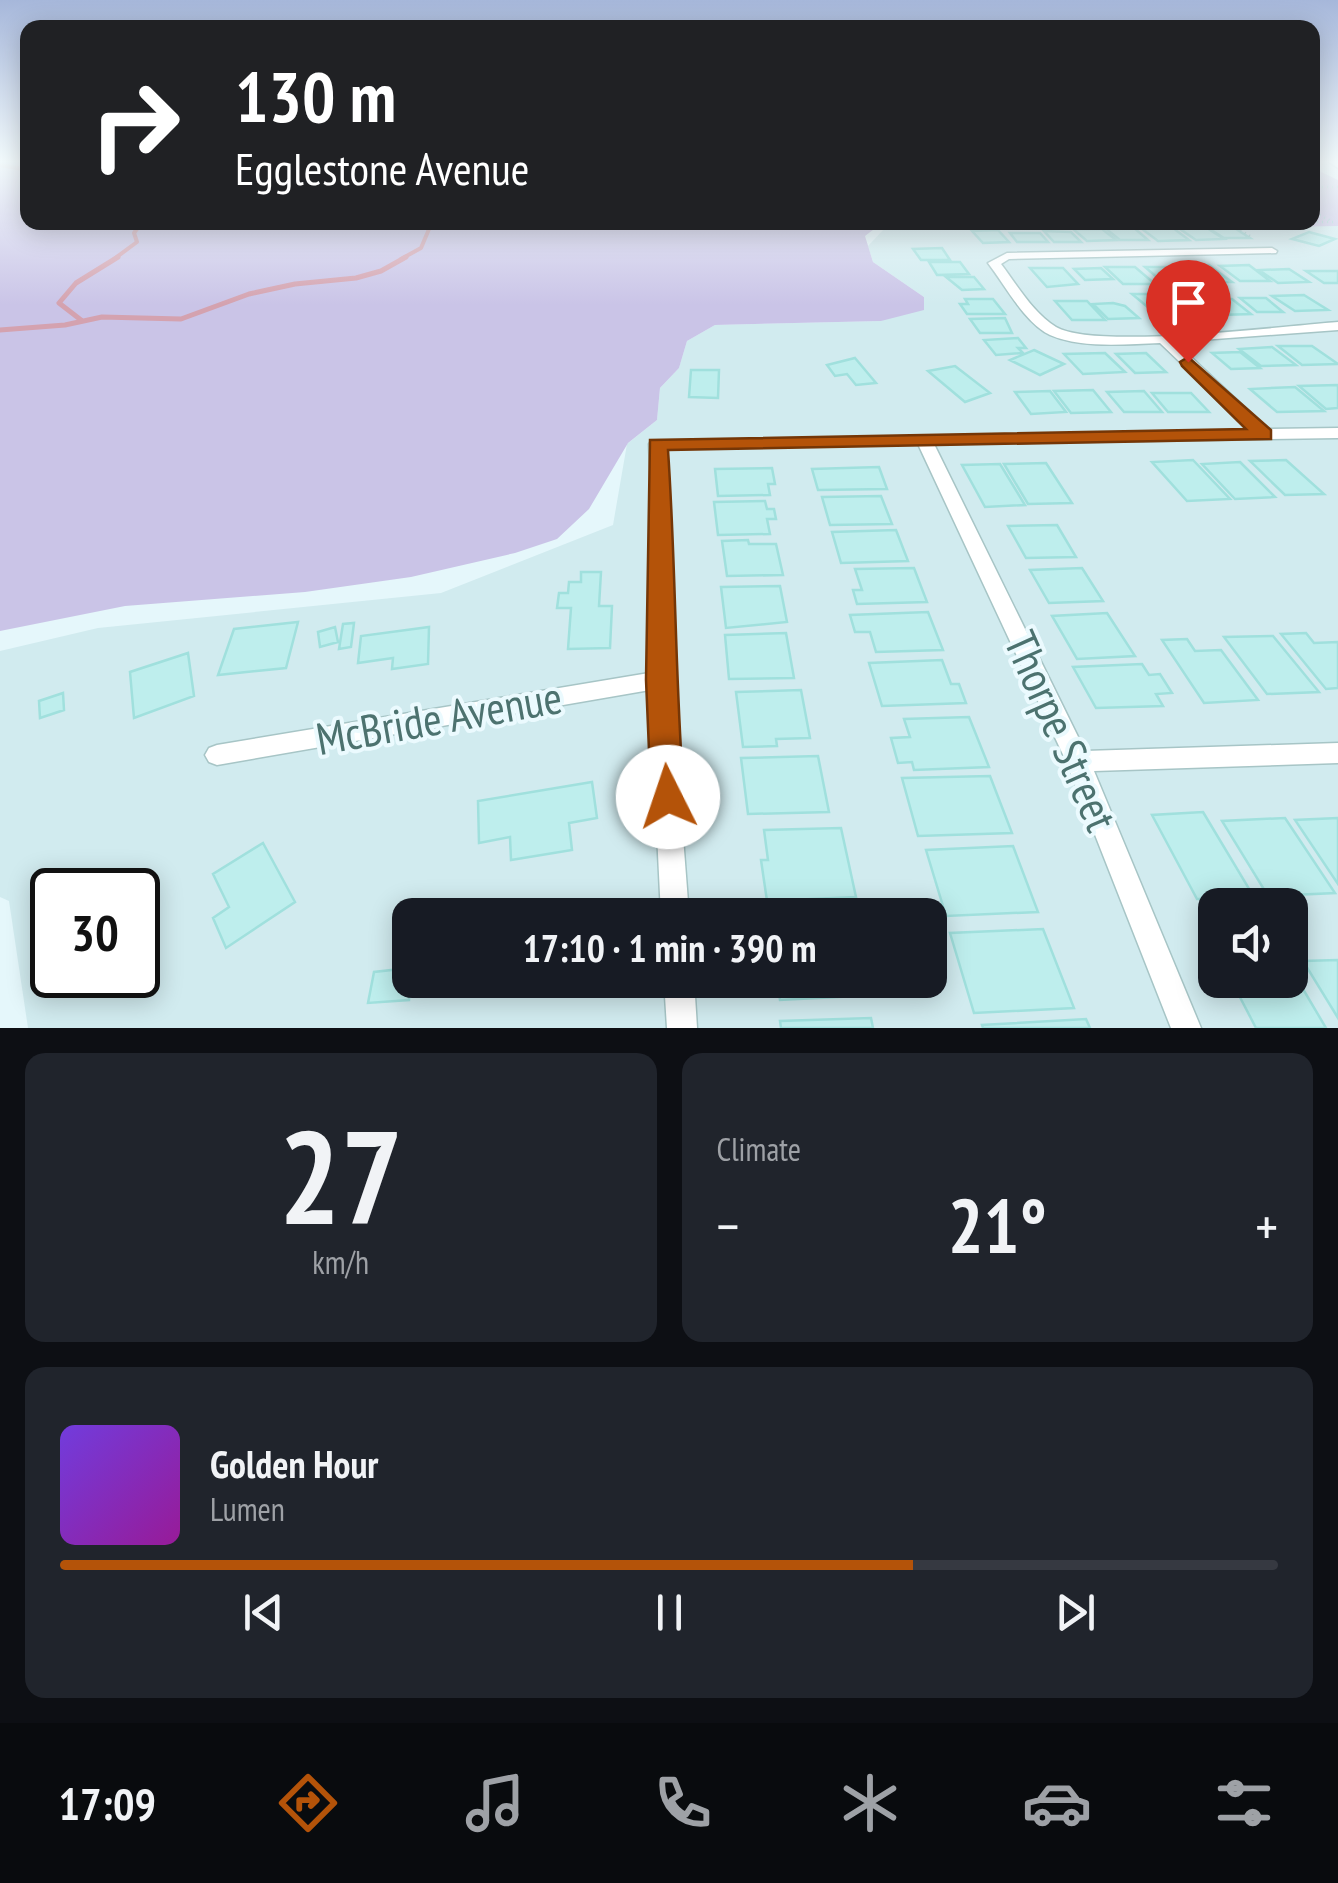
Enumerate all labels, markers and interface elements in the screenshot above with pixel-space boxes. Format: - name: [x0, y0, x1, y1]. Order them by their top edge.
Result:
- text: 130 m: [235, 51, 396, 141]
- icon: right: [70, 60, 200, 190]
- text: Egglestone Avenue: [235, 139, 529, 197]
- pin: [1146, 260, 1231, 363]
- icon: arrive: [1161, 275, 1216, 330]
- street label: Thorpe Street: [992, 622, 1132, 840]
- street label: McBride Avenue: [312, 667, 566, 767]
- position arrow: [616, 745, 720, 849]
- speed limit sign: 30: [30, 868, 160, 998]
- map controls: [1198, 888, 1308, 998]
- button: sound: [1198, 888, 1308, 998]
- text: 17:10 · 1 min · 390 m: [523, 923, 816, 972]
- text: 27: [279, 1092, 403, 1260]
- text: Climate: [717, 1128, 801, 1170]
- text: 21°: [948, 1177, 1047, 1274]
- text: −: [717, 1190, 739, 1261]
- text: +: [1255, 1190, 1278, 1261]
- text: km/h: [312, 1241, 369, 1283]
- text: Golden Hour: [210, 1439, 379, 1488]
- text: Lumen: [210, 1488, 285, 1530]
- icon: previous: [236, 1585, 291, 1640]
- icon: pause: [642, 1585, 697, 1640]
- icon: next: [1048, 1585, 1103, 1640]
- icon: directions: [273, 1768, 343, 1838]
- icon: music: [460, 1768, 530, 1838]
- icon: phone: [648, 1768, 718, 1838]
- icon: climate: [835, 1768, 905, 1838]
- icon: car: [1022, 1768, 1092, 1838]
- icon: filters: [1209, 1768, 1279, 1838]
- text: 17:09: [59, 1774, 156, 1832]

